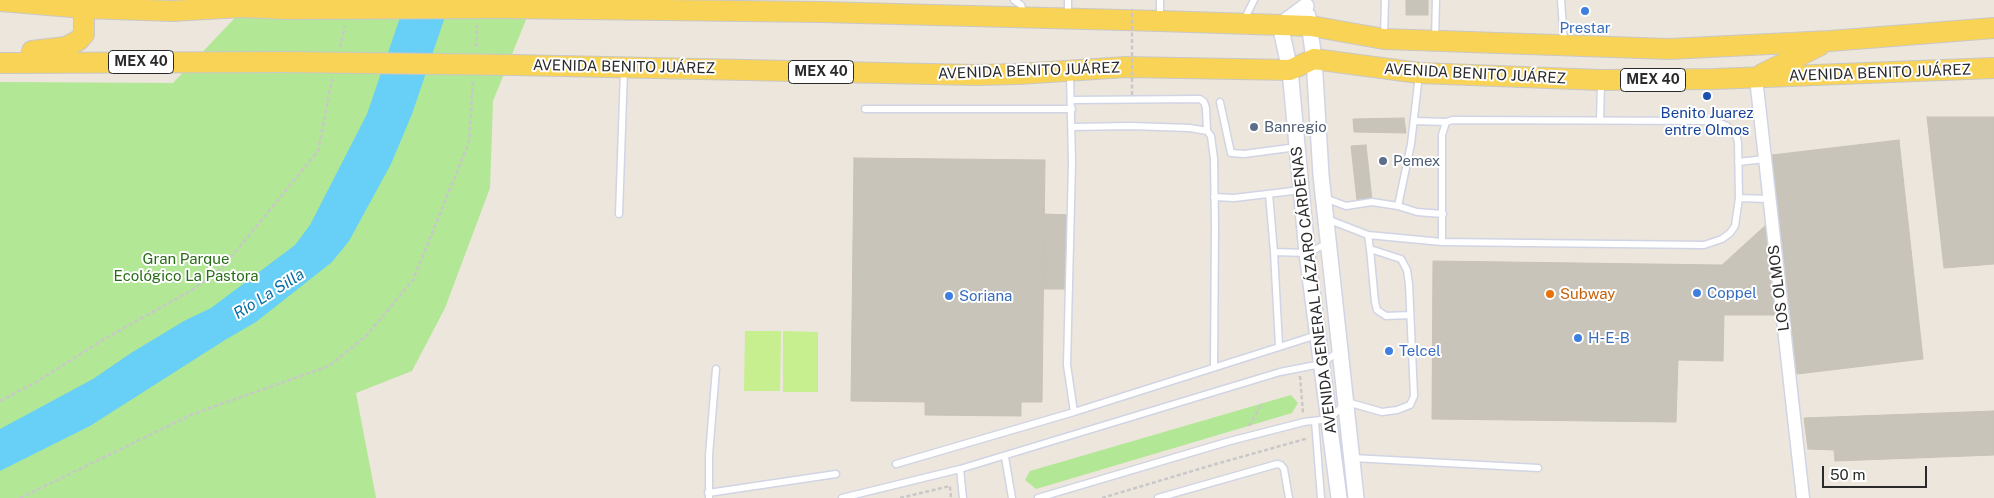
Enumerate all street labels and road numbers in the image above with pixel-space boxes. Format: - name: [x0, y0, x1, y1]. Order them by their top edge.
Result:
- road number: MEX 40: [108, 51, 174, 74]
- street label: AVENIDA BENITO JUÁREZ: [533, 56, 715, 78]
- street label: AVENIDA BENITO JUÁREZ: [938, 59, 1120, 83]
- street label: AVENIDA BENITO JUÁREZ: [1384, 60, 1566, 88]
- road number: MEX 40: [788, 61, 854, 84]
- street label: AVENIDA BENITO JUÁREZ: [1789, 61, 1971, 85]
- road number: MEX 40: [1620, 68, 1686, 92]
- street label: AVENIDA GENERAL LÁZARO CÁRDENAS: [1287, 145, 1341, 435]
- street label: LOS OLMOS: [1765, 244, 1793, 332]

